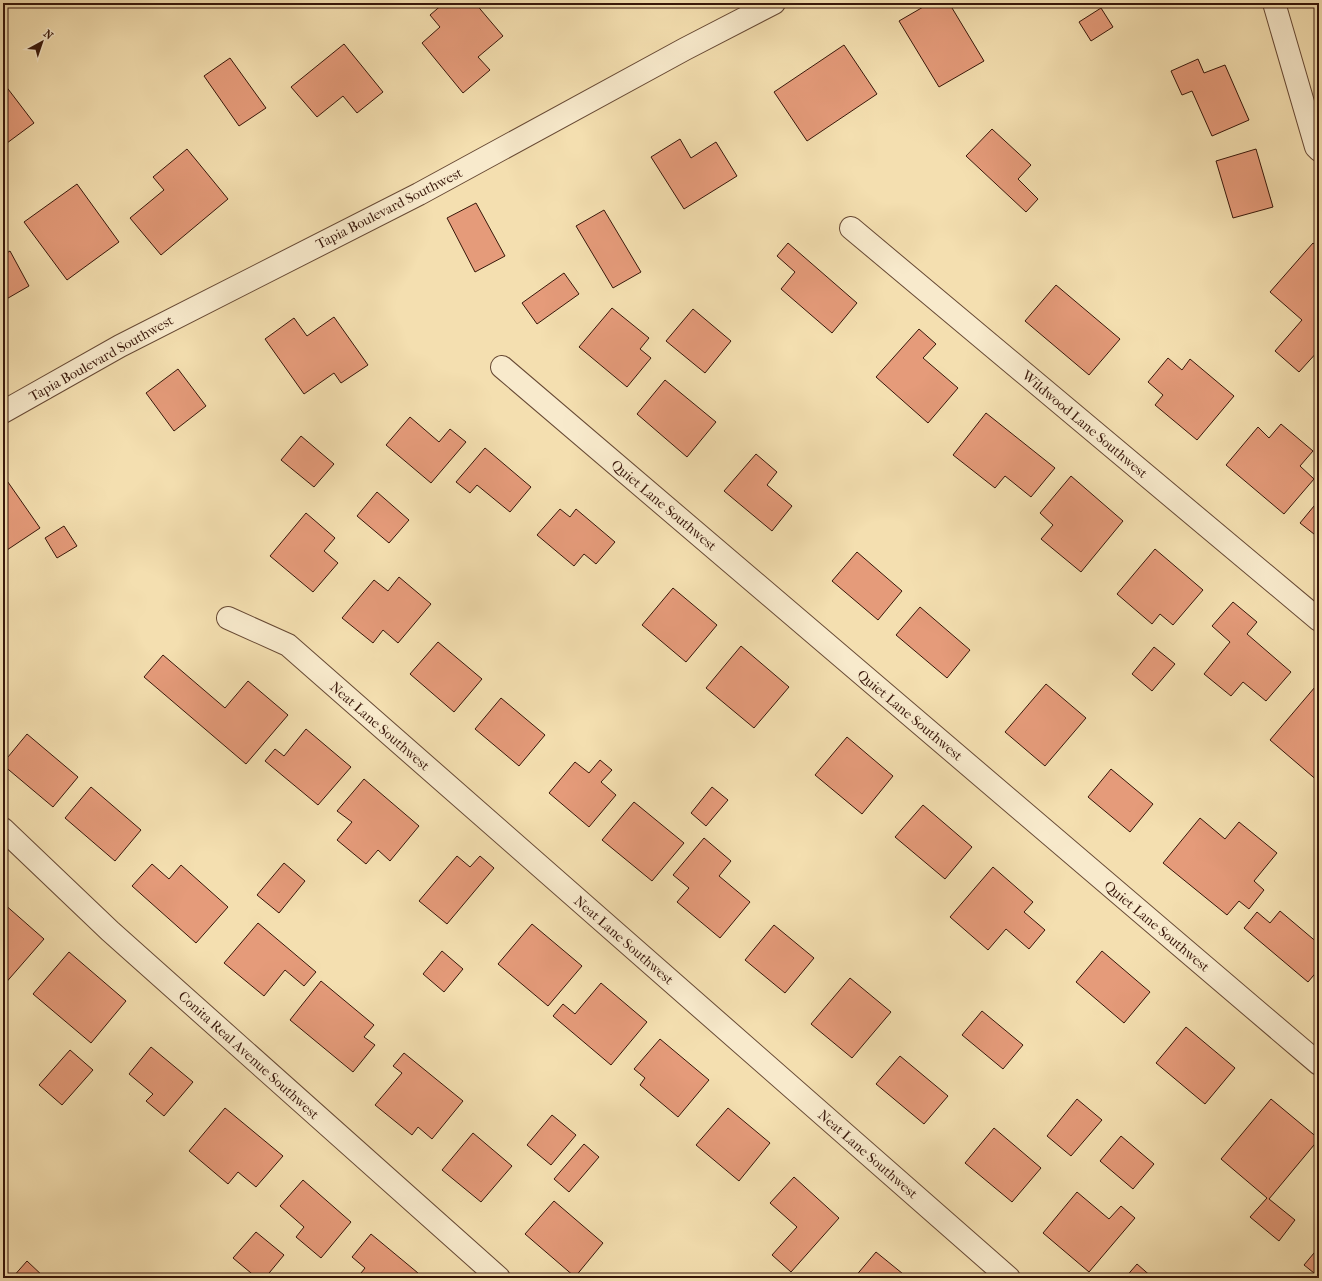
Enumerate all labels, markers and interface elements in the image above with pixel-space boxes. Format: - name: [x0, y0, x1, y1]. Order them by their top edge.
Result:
- north arrow: [22, 22, 62, 62]
- text: N: [41, 27, 56, 43]
- street label: Tapia Boulevard Southwest: [313, 164, 465, 253]
- street label: Tapia Boulevard Southwest: [26, 312, 176, 405]
- street label: Wildwood Lane Southwest: [1018, 366, 1151, 482]
- street label: Quiet Lane Southwest: [607, 456, 720, 554]
- street label: Quiet Lane Southwest: [853, 666, 966, 764]
- street label: Neat Lane Southwest: [326, 678, 433, 774]
- street label: Quiet Lane Southwest: [1100, 877, 1213, 975]
- street label: Neat Lane Southwest: [570, 892, 677, 988]
- street label: Conita Real Avenue Southwest: [175, 988, 323, 1123]
- street label: Neat Lane Southwest: [814, 1106, 921, 1202]

